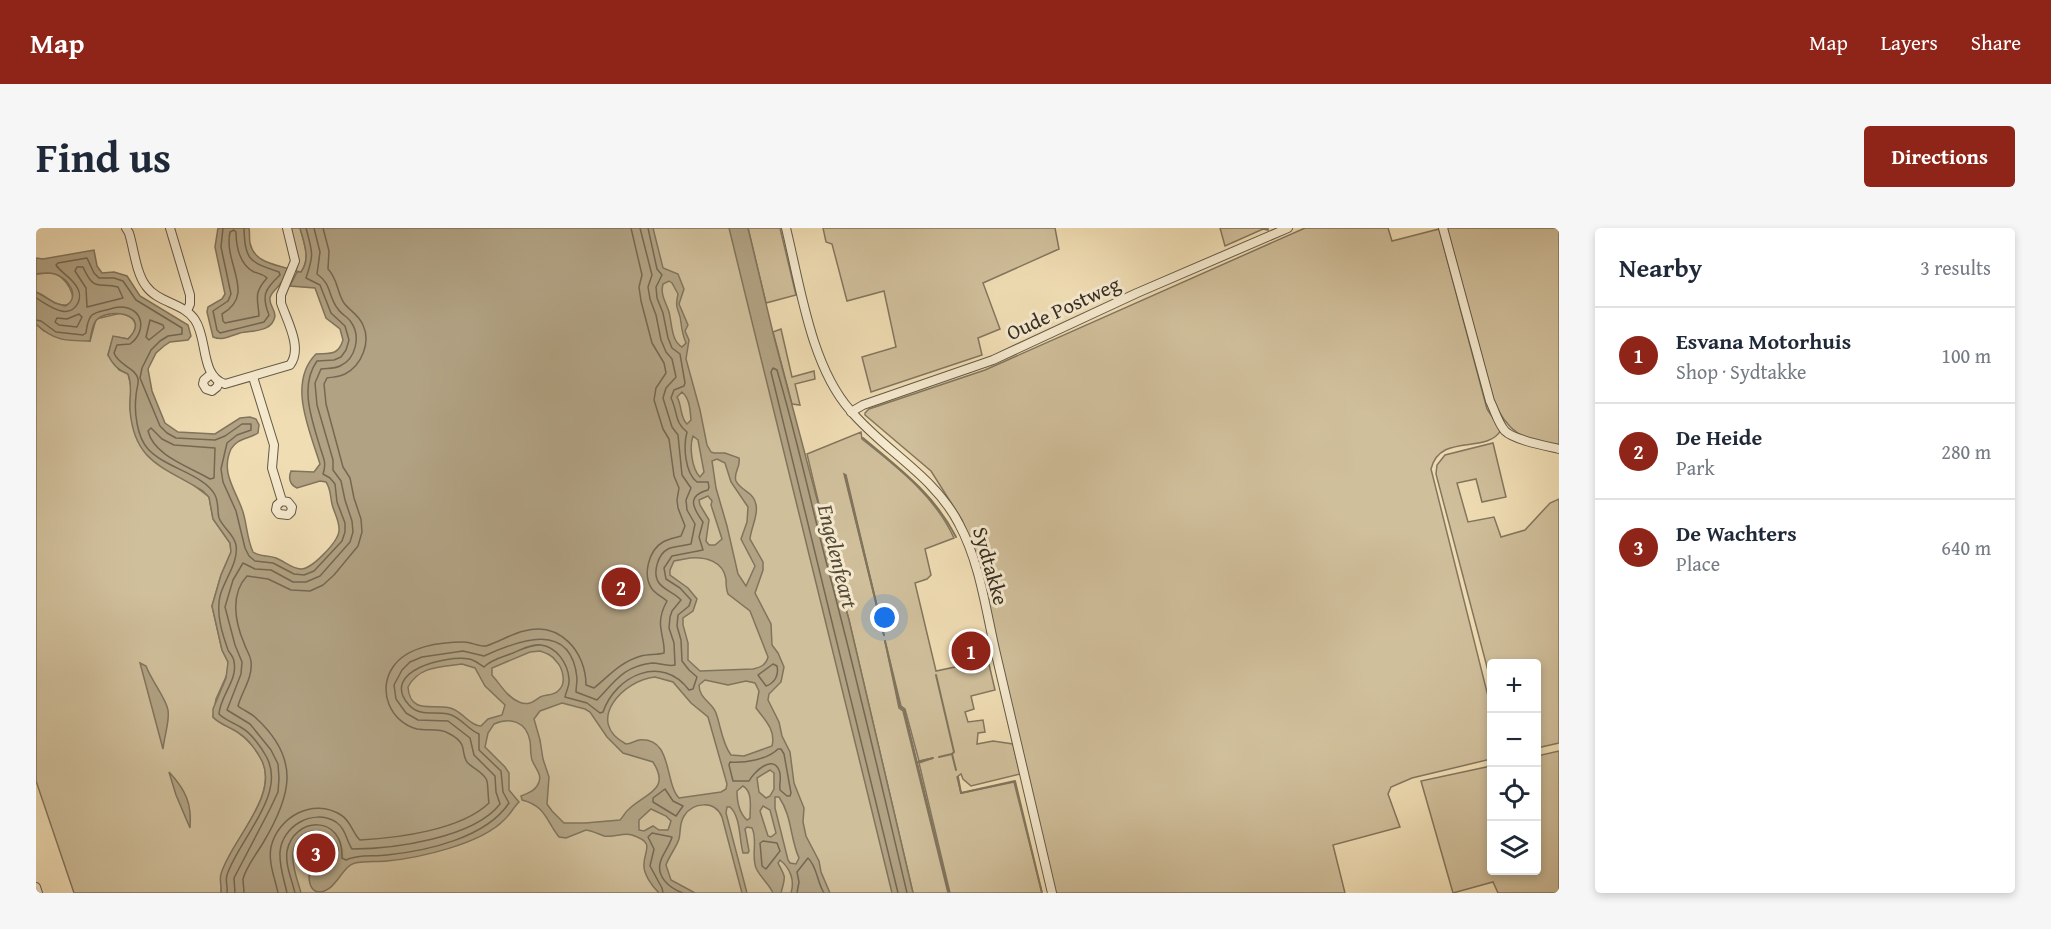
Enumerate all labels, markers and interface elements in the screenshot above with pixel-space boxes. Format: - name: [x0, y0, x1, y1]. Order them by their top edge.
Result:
- text: Map: [30, 22, 84, 63]
- text: Map: [1809, 27, 1848, 58]
- text: Layers: [1881, 27, 1938, 58]
- text: Share: [1971, 27, 2021, 58]
- text: Find us: [36, 126, 171, 187]
- button: Directions: [1864, 126, 2015, 187]
- text: Nearby: [1619, 248, 1702, 287]
- text: 3 results: [1920, 253, 1991, 282]
- street label: Oude Postweg: [1001, 268, 1125, 348]
- text: Esvana Motorhuis: [1676, 325, 1851, 357]
- text: 1: [1633, 341, 1644, 370]
- text: 100 m: [1941, 341, 1991, 370]
- text: Shop · Sydtakke: [1676, 357, 1806, 386]
- text: De Heide: [1676, 421, 1762, 453]
- text: 2: [1633, 437, 1644, 466]
- text: 280 m: [1941, 437, 1991, 466]
- text: Park: [1676, 453, 1715, 482]
- water label: Engelenfeart: [809, 500, 867, 612]
- text: De Wachters: [1676, 517, 1797, 549]
- street label: Sydtakke: [965, 523, 1017, 609]
- text: 3: [1633, 533, 1644, 562]
- text: 640 m: [1941, 533, 1991, 562]
- text: Place: [1676, 549, 1720, 578]
- pin: 2: [602, 564, 640, 610]
- your location: [870, 603, 899, 632]
- pin: 1: [952, 628, 990, 674]
- map controls: [1487, 659, 1541, 875]
- button: +: [1487, 659, 1541, 713]
- button: −: [1487, 713, 1541, 767]
- button: locate: [1487, 767, 1541, 821]
- button: layers: [1487, 821, 1541, 875]
- pin: 3: [296, 830, 336, 876]

